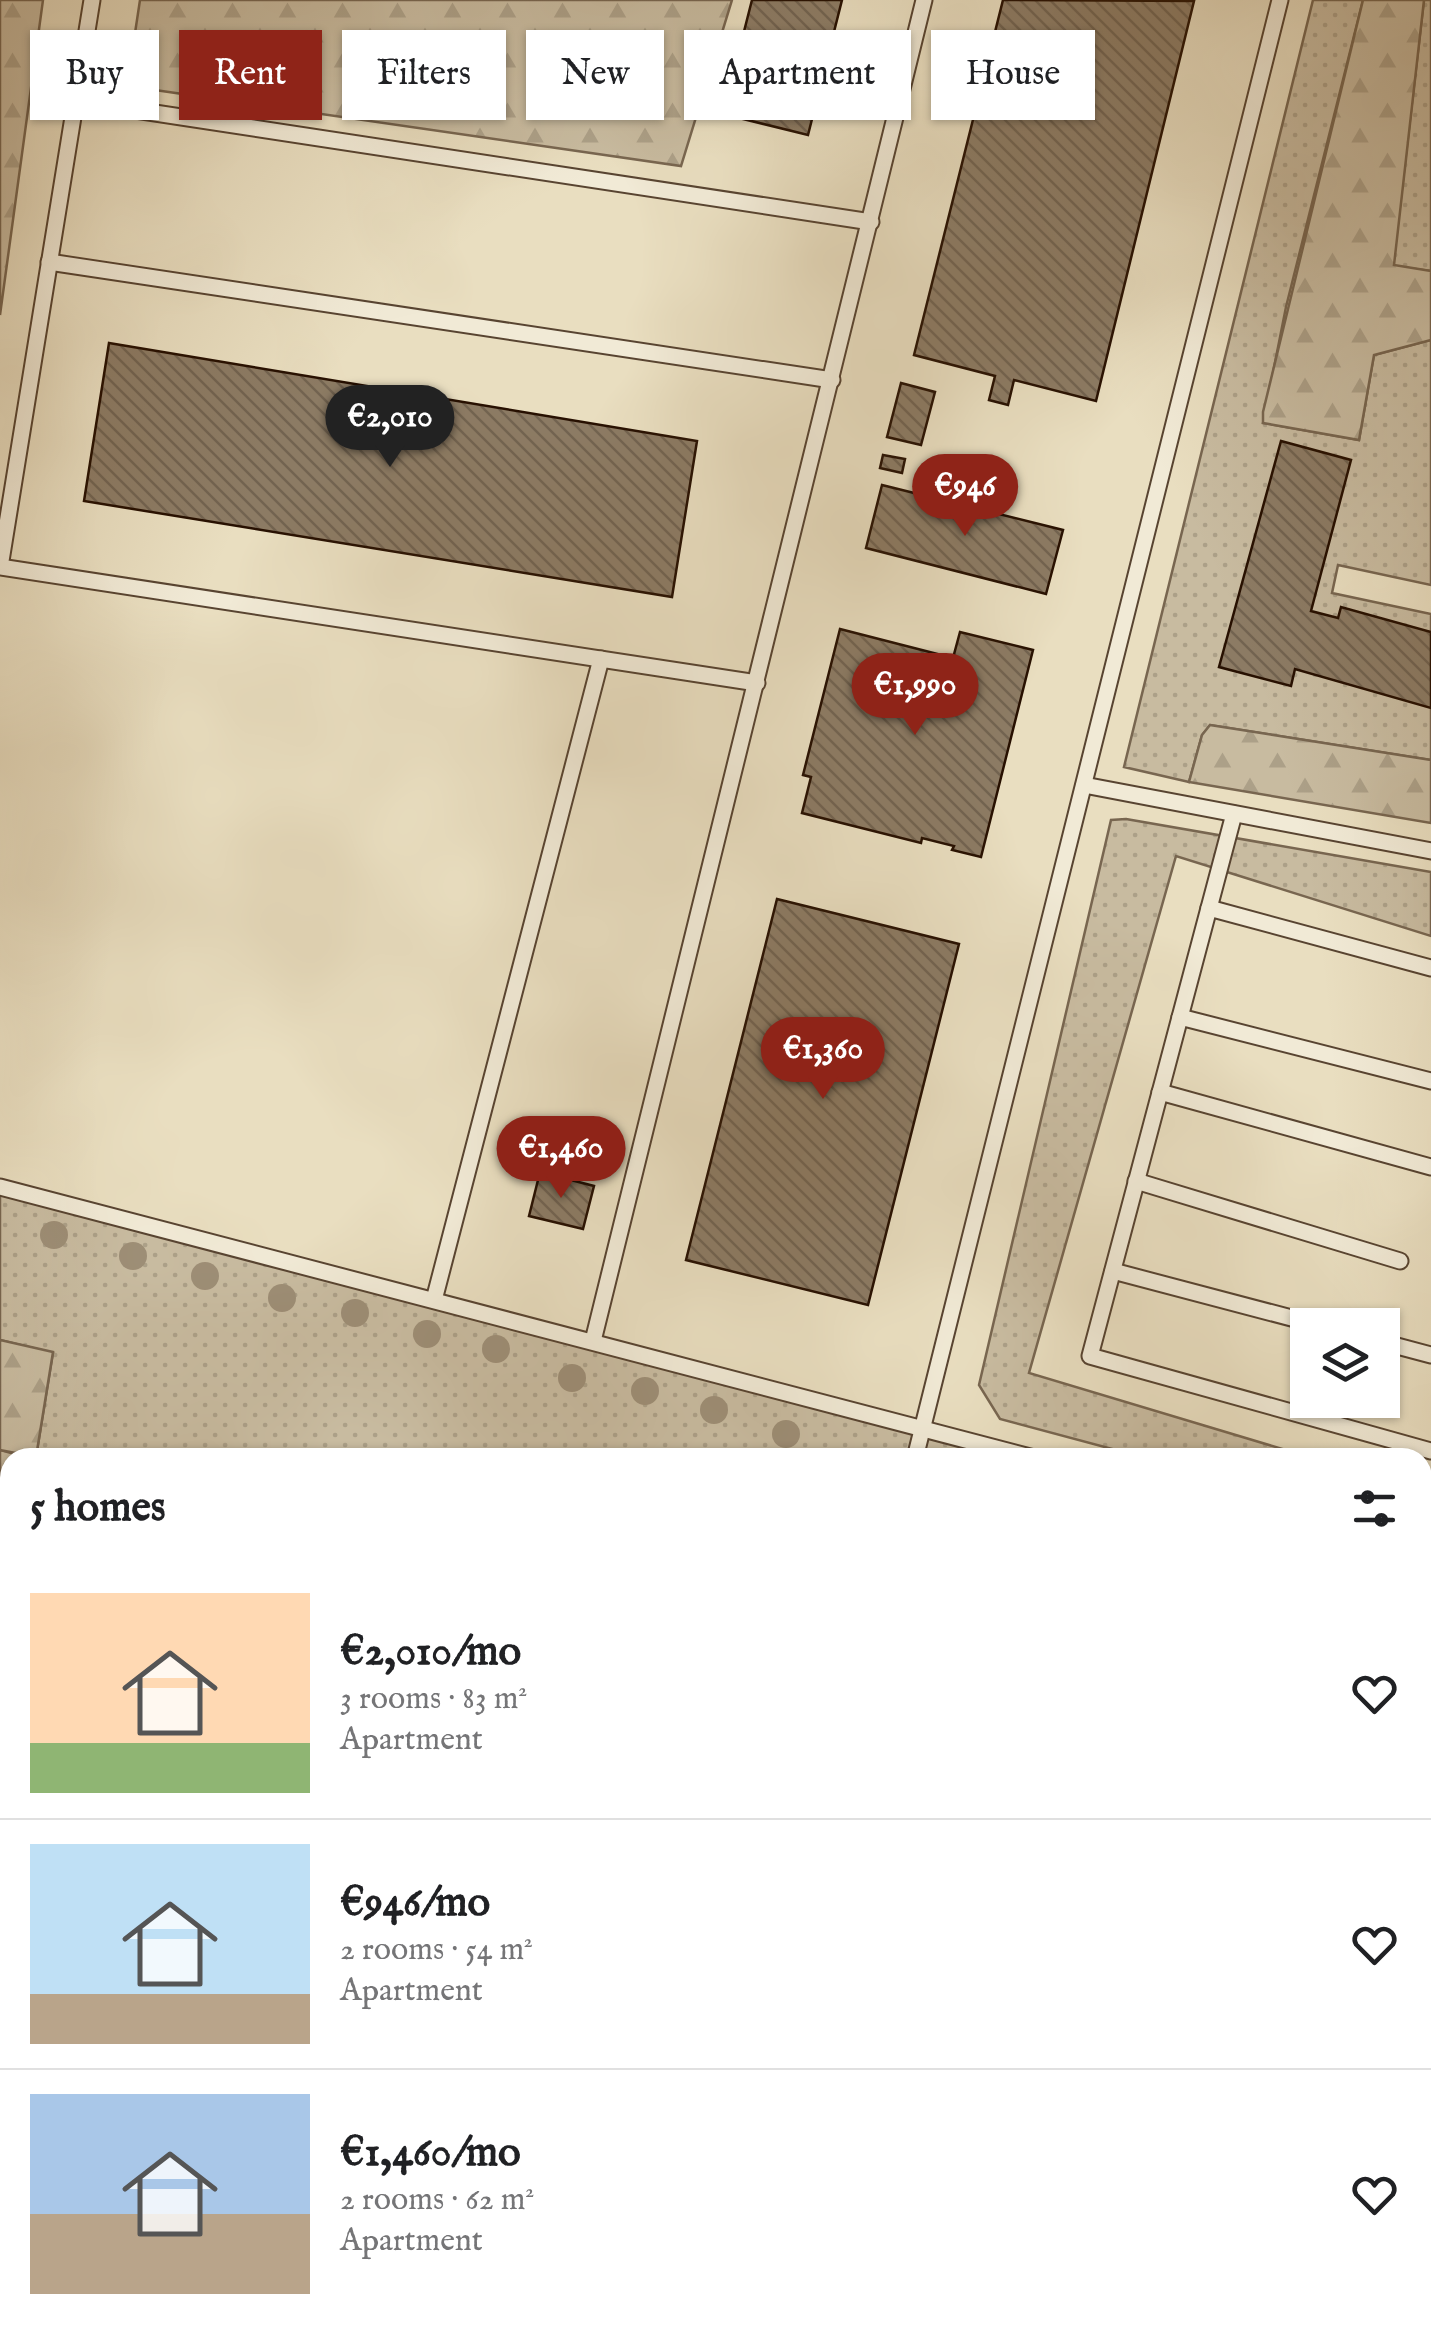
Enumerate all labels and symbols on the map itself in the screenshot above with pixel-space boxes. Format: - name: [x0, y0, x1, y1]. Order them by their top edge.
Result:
- pin: €2,010: [309, 385, 471, 470]
- pin: €946: [906, 454, 1024, 539]
- pin: €1,990: [834, 653, 996, 738]
- pin: €1,360: [742, 1017, 904, 1102]
- pin: €1,460: [480, 1116, 642, 1201]

